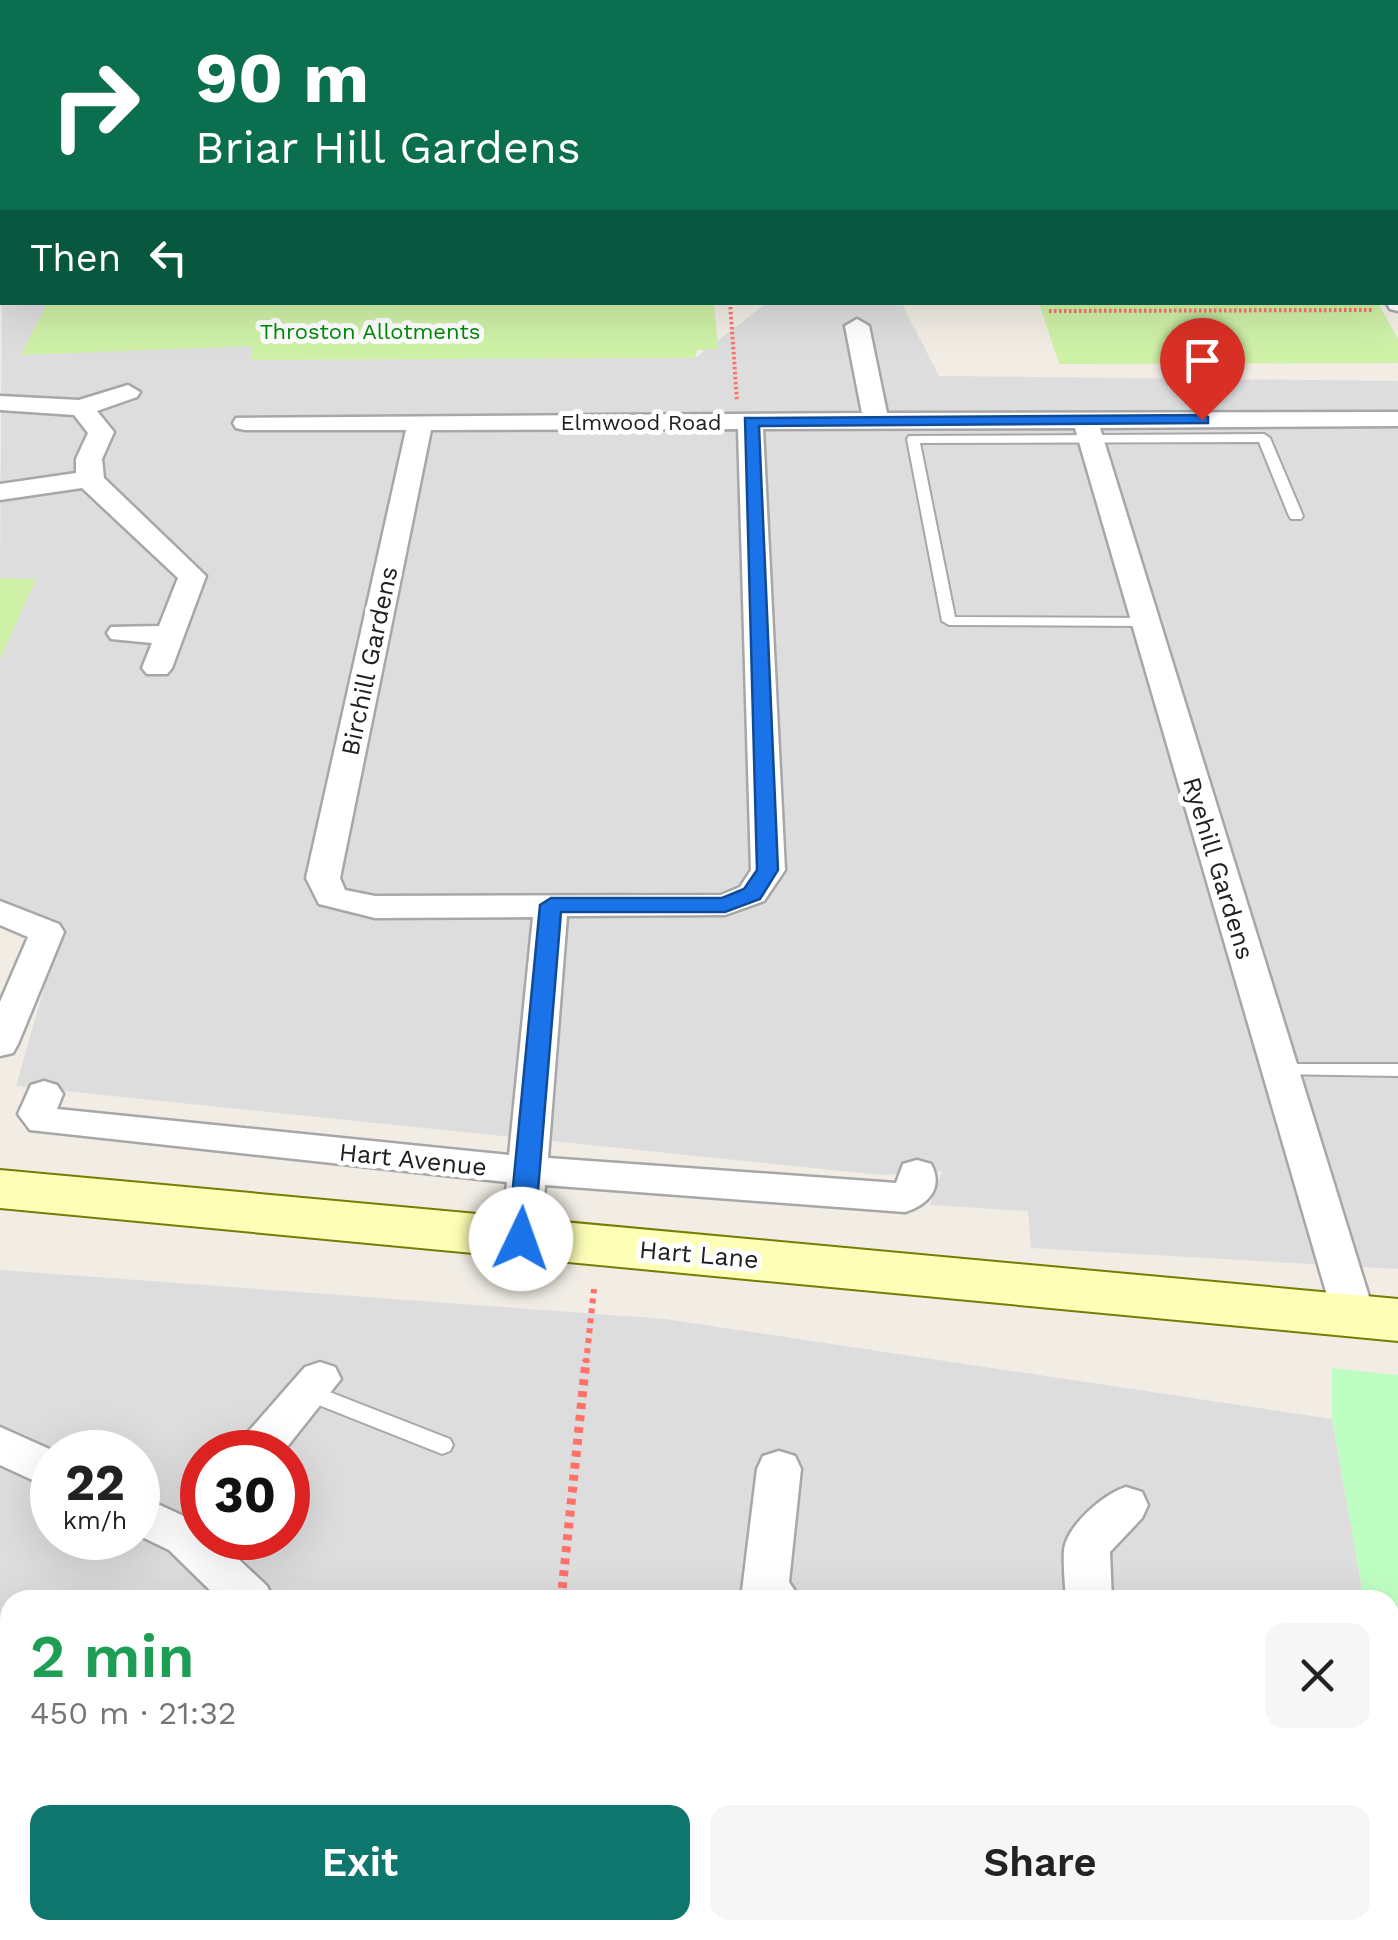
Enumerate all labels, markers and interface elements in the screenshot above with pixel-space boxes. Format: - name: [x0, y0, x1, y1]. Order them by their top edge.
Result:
- text: 90 m: [195, 37, 369, 119]
- icon: right: [30, 40, 160, 170]
- text: Briar Hill Gardens: [195, 121, 581, 174]
- icon: left: [141, 230, 196, 285]
- text: Then: [30, 236, 121, 280]
- pin: [1160, 318, 1245, 421]
- park label: Throston Allotments: [260, 319, 480, 344]
- icon: arrive: [1175, 333, 1230, 388]
- street label: Elmwood Road: [561, 410, 722, 435]
- street label: Birchill Gardens: [335, 564, 404, 758]
- street label: Ryehill Gardens: [1177, 774, 1260, 963]
- street label: Hart Avenue: [338, 1137, 488, 1182]
- position arrow: [469, 1187, 573, 1291]
- street label: Hart Lane: [638, 1235, 760, 1274]
- speed limit sign: 30: [180, 1430, 310, 1560]
- text: 22: [65, 1453, 125, 1512]
- text: km/h: [63, 1506, 127, 1535]
- text: 2 min: [30, 1621, 195, 1692]
- button: close: [1265, 1623, 1370, 1728]
- text: 450 m · 21:32: [30, 1694, 236, 1732]
- button: Exit: [30, 1805, 690, 1920]
- button: Share: [710, 1805, 1370, 1920]

